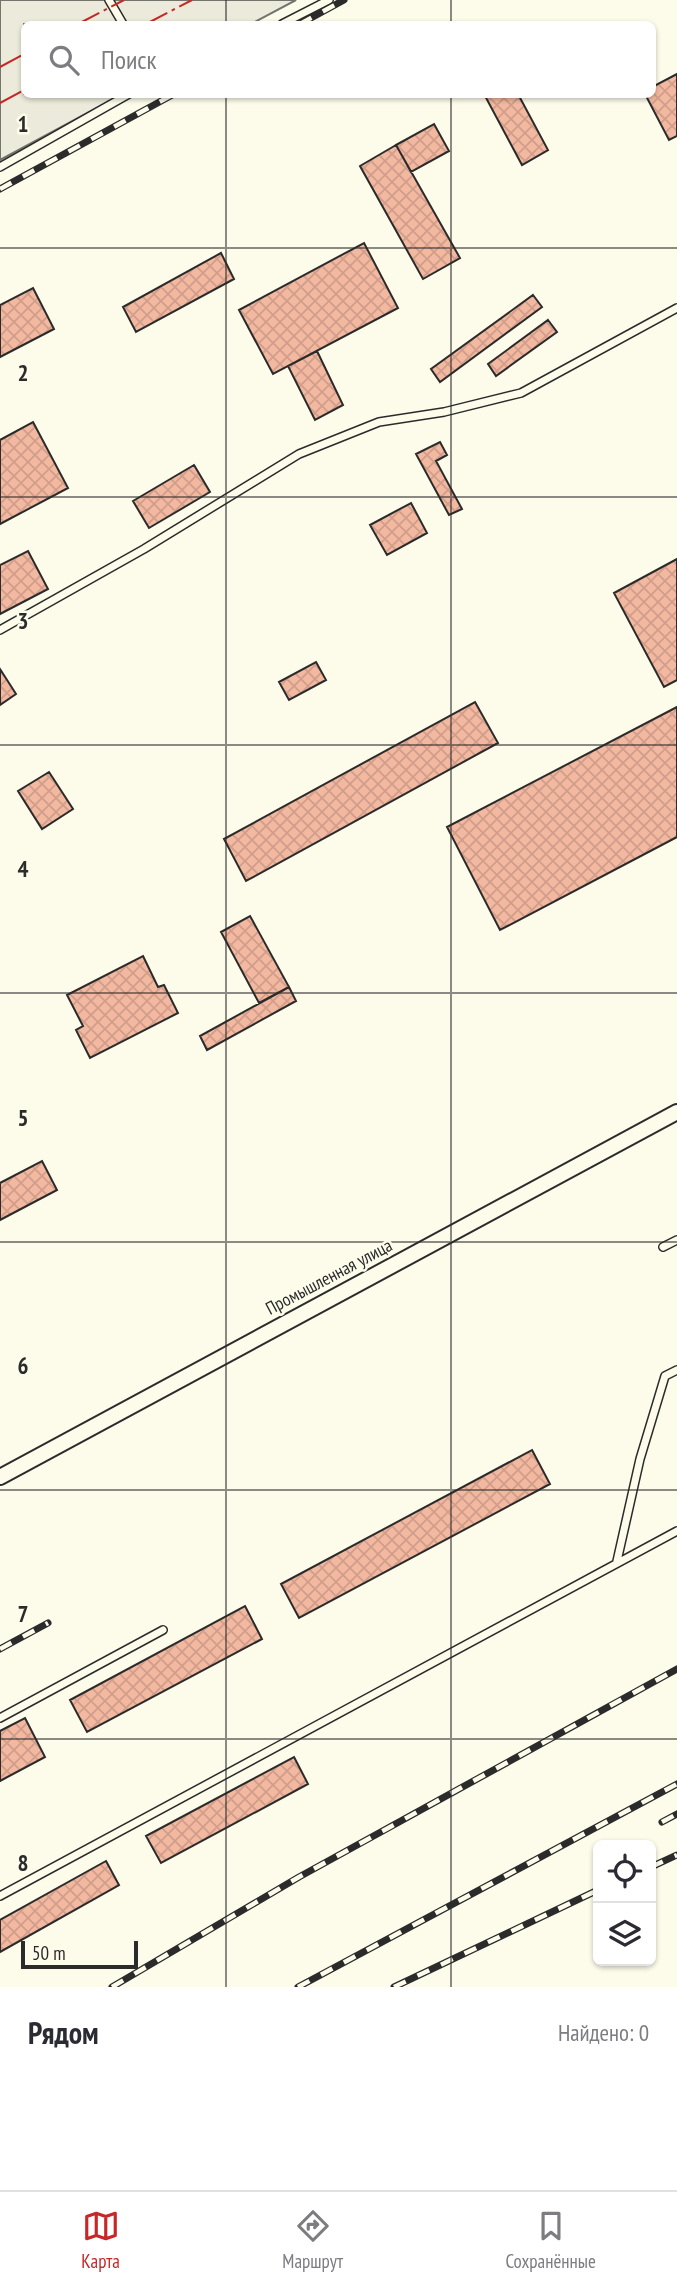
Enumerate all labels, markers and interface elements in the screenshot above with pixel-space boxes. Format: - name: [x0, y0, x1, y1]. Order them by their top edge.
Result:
- search box: [21, 21, 656, 98]
- icon: search: [45, 41, 83, 79]
- text: Поиск: [101, 43, 157, 76]
- text: 1: [18, 109, 29, 138]
- text: 2: [18, 358, 29, 387]
- text: 3: [18, 606, 29, 635]
- text: 4: [18, 854, 29, 883]
- text: 5: [18, 1103, 29, 1132]
- street label: Промышленная улица: [262, 1234, 396, 1320]
- text: 6: [18, 1351, 29, 1380]
- text: 7: [18, 1599, 29, 1628]
- map controls: [593, 1840, 656, 1966]
- button: locate: [593, 1840, 656, 1903]
- text: 8: [18, 1848, 29, 1877]
- button: layers: [593, 1903, 656, 1966]
- scale bar: [21, 1938, 138, 1970]
- text: 50 m: [32, 1941, 66, 1965]
- text: Рядом: [28, 2013, 99, 2052]
- text: Найдено: 0: [558, 2018, 649, 2047]
- tab: Карта: [81, 2207, 120, 2273]
- tab: Маршрут: [282, 2207, 343, 2273]
- tab: Сохранённые: [505, 2207, 596, 2273]

